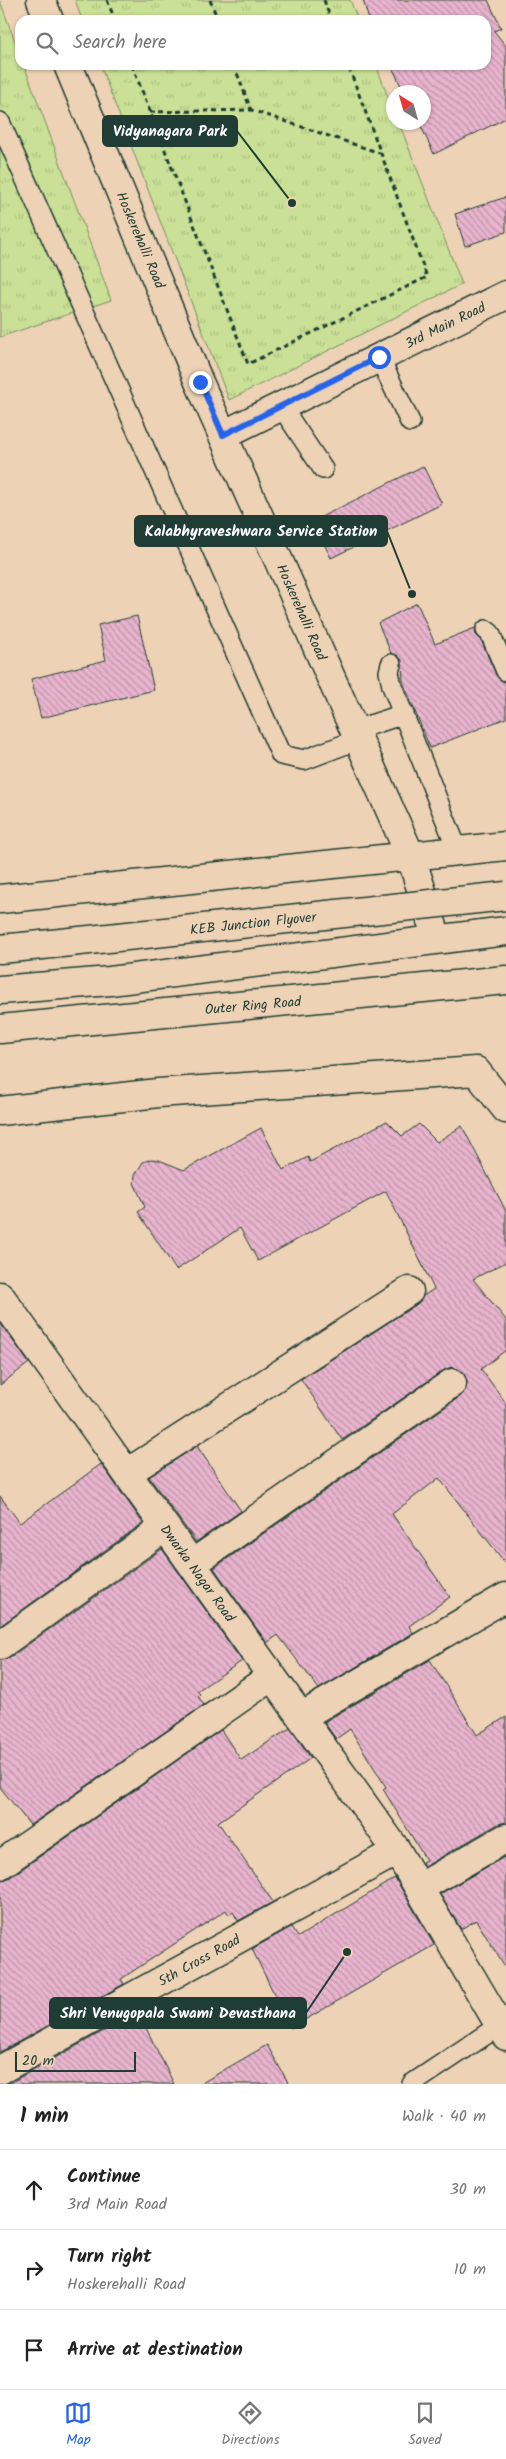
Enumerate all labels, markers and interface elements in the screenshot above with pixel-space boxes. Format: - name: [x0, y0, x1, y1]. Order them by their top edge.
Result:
- search box: [15, 15, 491, 70]
- text: Search here: [73, 28, 167, 58]
- icon: search: [33, 29, 61, 57]
- north arrow: [386, 85, 431, 130]
- callout: Vidyanagara Park: [103, 116, 237, 146]
- text: Vidyanagara Park: [113, 120, 228, 144]
- street label: Hoskerehalli Road: [110, 188, 171, 293]
- street label: 3rd Main Road: [401, 296, 490, 355]
- route start: [368, 346, 391, 369]
- route end: [189, 371, 212, 394]
- callout: Kalabhyraveshwara Service Station: [135, 516, 387, 546]
- text: Kalabhyraveshwara Service Station: [145, 520, 377, 544]
- street label: Hoskerehalli Road: [270, 561, 333, 665]
- street label: KEB Junction Flyover: [189, 906, 319, 942]
- street label: Outer Ring Road: [204, 991, 303, 1021]
- street label: Dwarka Nagar Road: [154, 1520, 241, 1628]
- street label: 5th Cross Road: [154, 1929, 246, 1993]
- callout: Shri Venugopala Swami Devasthana: [50, 1998, 306, 2028]
- text: Shri Venugopala Swami Devasthana: [60, 2002, 296, 2026]
- scale bar: [15, 2049, 136, 2072]
- text: 20 m: [22, 2050, 54, 2072]
- text: 1 min: [20, 2100, 69, 2133]
- text: Walk · 40 m: [402, 2104, 486, 2129]
- text: Continue: [67, 2162, 140, 2192]
- icon: ahead: [20, 2176, 48, 2204]
- text: 30 m: [450, 2177, 486, 2202]
- text: 3rd Main Road: [67, 2192, 167, 2217]
- text: Turn right: [67, 2242, 152, 2272]
- icon: right: [20, 2256, 48, 2284]
- text: 10 m: [454, 2257, 486, 2282]
- text: Hoskerehalli Road: [67, 2272, 185, 2297]
- text: Arrive at destination: [67, 2335, 243, 2365]
- icon: arrive: [20, 2336, 48, 2364]
- tab: Map: [64, 2399, 92, 2451]
- tab: Directions: [221, 2399, 279, 2451]
- tab: Saved: [408, 2399, 442, 2451]

